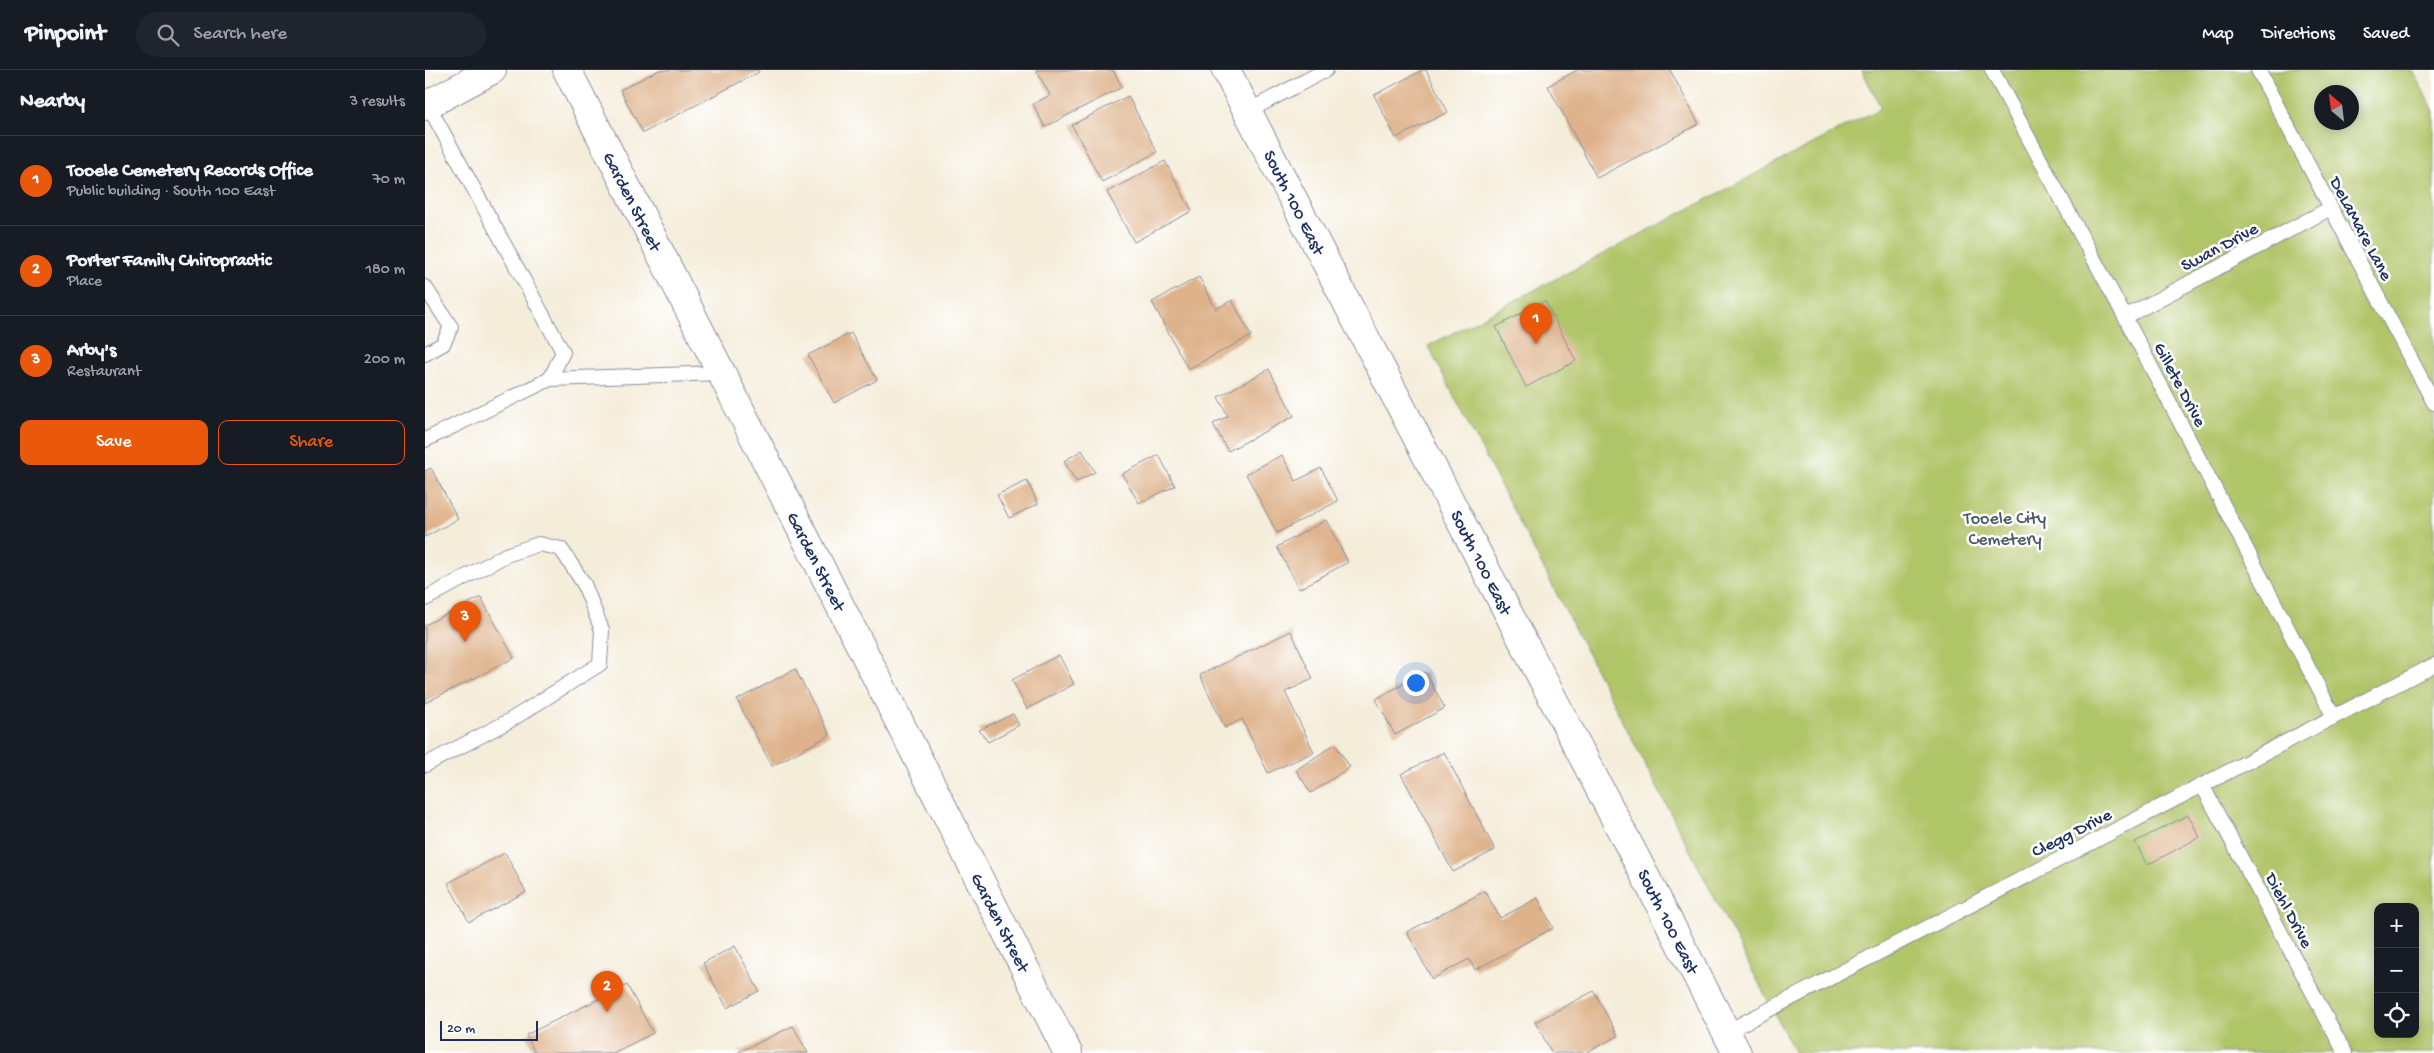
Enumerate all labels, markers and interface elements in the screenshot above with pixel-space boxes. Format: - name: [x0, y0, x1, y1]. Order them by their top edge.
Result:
- search box: [136, 12, 486, 57]
- text: Pinpoint: [25, 20, 106, 49]
- icon: search: [154, 21, 182, 49]
- text: Search here: [194, 23, 287, 46]
- text: Map: [2202, 24, 2234, 45]
- text: Directions: [2262, 24, 2335, 45]
- text: Saved: [2363, 24, 2409, 45]
- north arrow: [2314, 85, 2359, 130]
- text: Nearby: [20, 90, 85, 115]
- text: 3 results: [350, 93, 405, 112]
- street label: South 100 East: [1257, 147, 1329, 260]
- street label: Garden Street: [597, 149, 665, 257]
- text: Tooele Cemetery Records Office: [67, 160, 313, 183]
- text: 1: [33, 171, 39, 190]
- text: 70 m: [372, 171, 405, 190]
- street label: DeLaMare Lane: [2323, 173, 2396, 285]
- text: Public building · South 100 East: [67, 183, 275, 202]
- street label: Swan Drive: [2178, 219, 2263, 277]
- text: Porter Family Chiropractic: [67, 250, 271, 273]
- text: 2: [32, 261, 40, 280]
- text: 180 m: [366, 261, 405, 280]
- text: Place: [67, 273, 102, 292]
- pin: 1: [1520, 303, 1552, 344]
- street label: Gillete Drive: [2148, 339, 2210, 432]
- text: Arby's: [67, 340, 116, 363]
- text: 3: [32, 351, 40, 370]
- text: 200 m: [364, 351, 405, 370]
- text: Restaurant: [67, 363, 141, 382]
- button: Save: [20, 420, 208, 465]
- button: Share: [218, 420, 405, 465]
- street label: South 100 East: [1444, 507, 1516, 620]
- street label: Garden Street: [781, 509, 849, 617]
- park label: Tooele City Cemetery: [1963, 509, 2046, 551]
- pin: 3: [449, 601, 481, 642]
- your location: [1403, 670, 1429, 696]
- street label: Clegg Drive: [2029, 805, 2116, 863]
- street label: South 100 East: [1631, 866, 1703, 979]
- street label: Diehl Drive: [2259, 869, 2317, 953]
- street label: Garden Street: [965, 870, 1033, 978]
- map controls: [2374, 903, 2419, 1038]
- button: +: [2374, 903, 2419, 948]
- button: −: [2374, 948, 2419, 993]
- pin: 2: [591, 971, 623, 1012]
- button: locate: [2374, 993, 2419, 1038]
- scale bar: [440, 1018, 537, 1041]
- text: 20 m: [447, 1021, 475, 1038]

